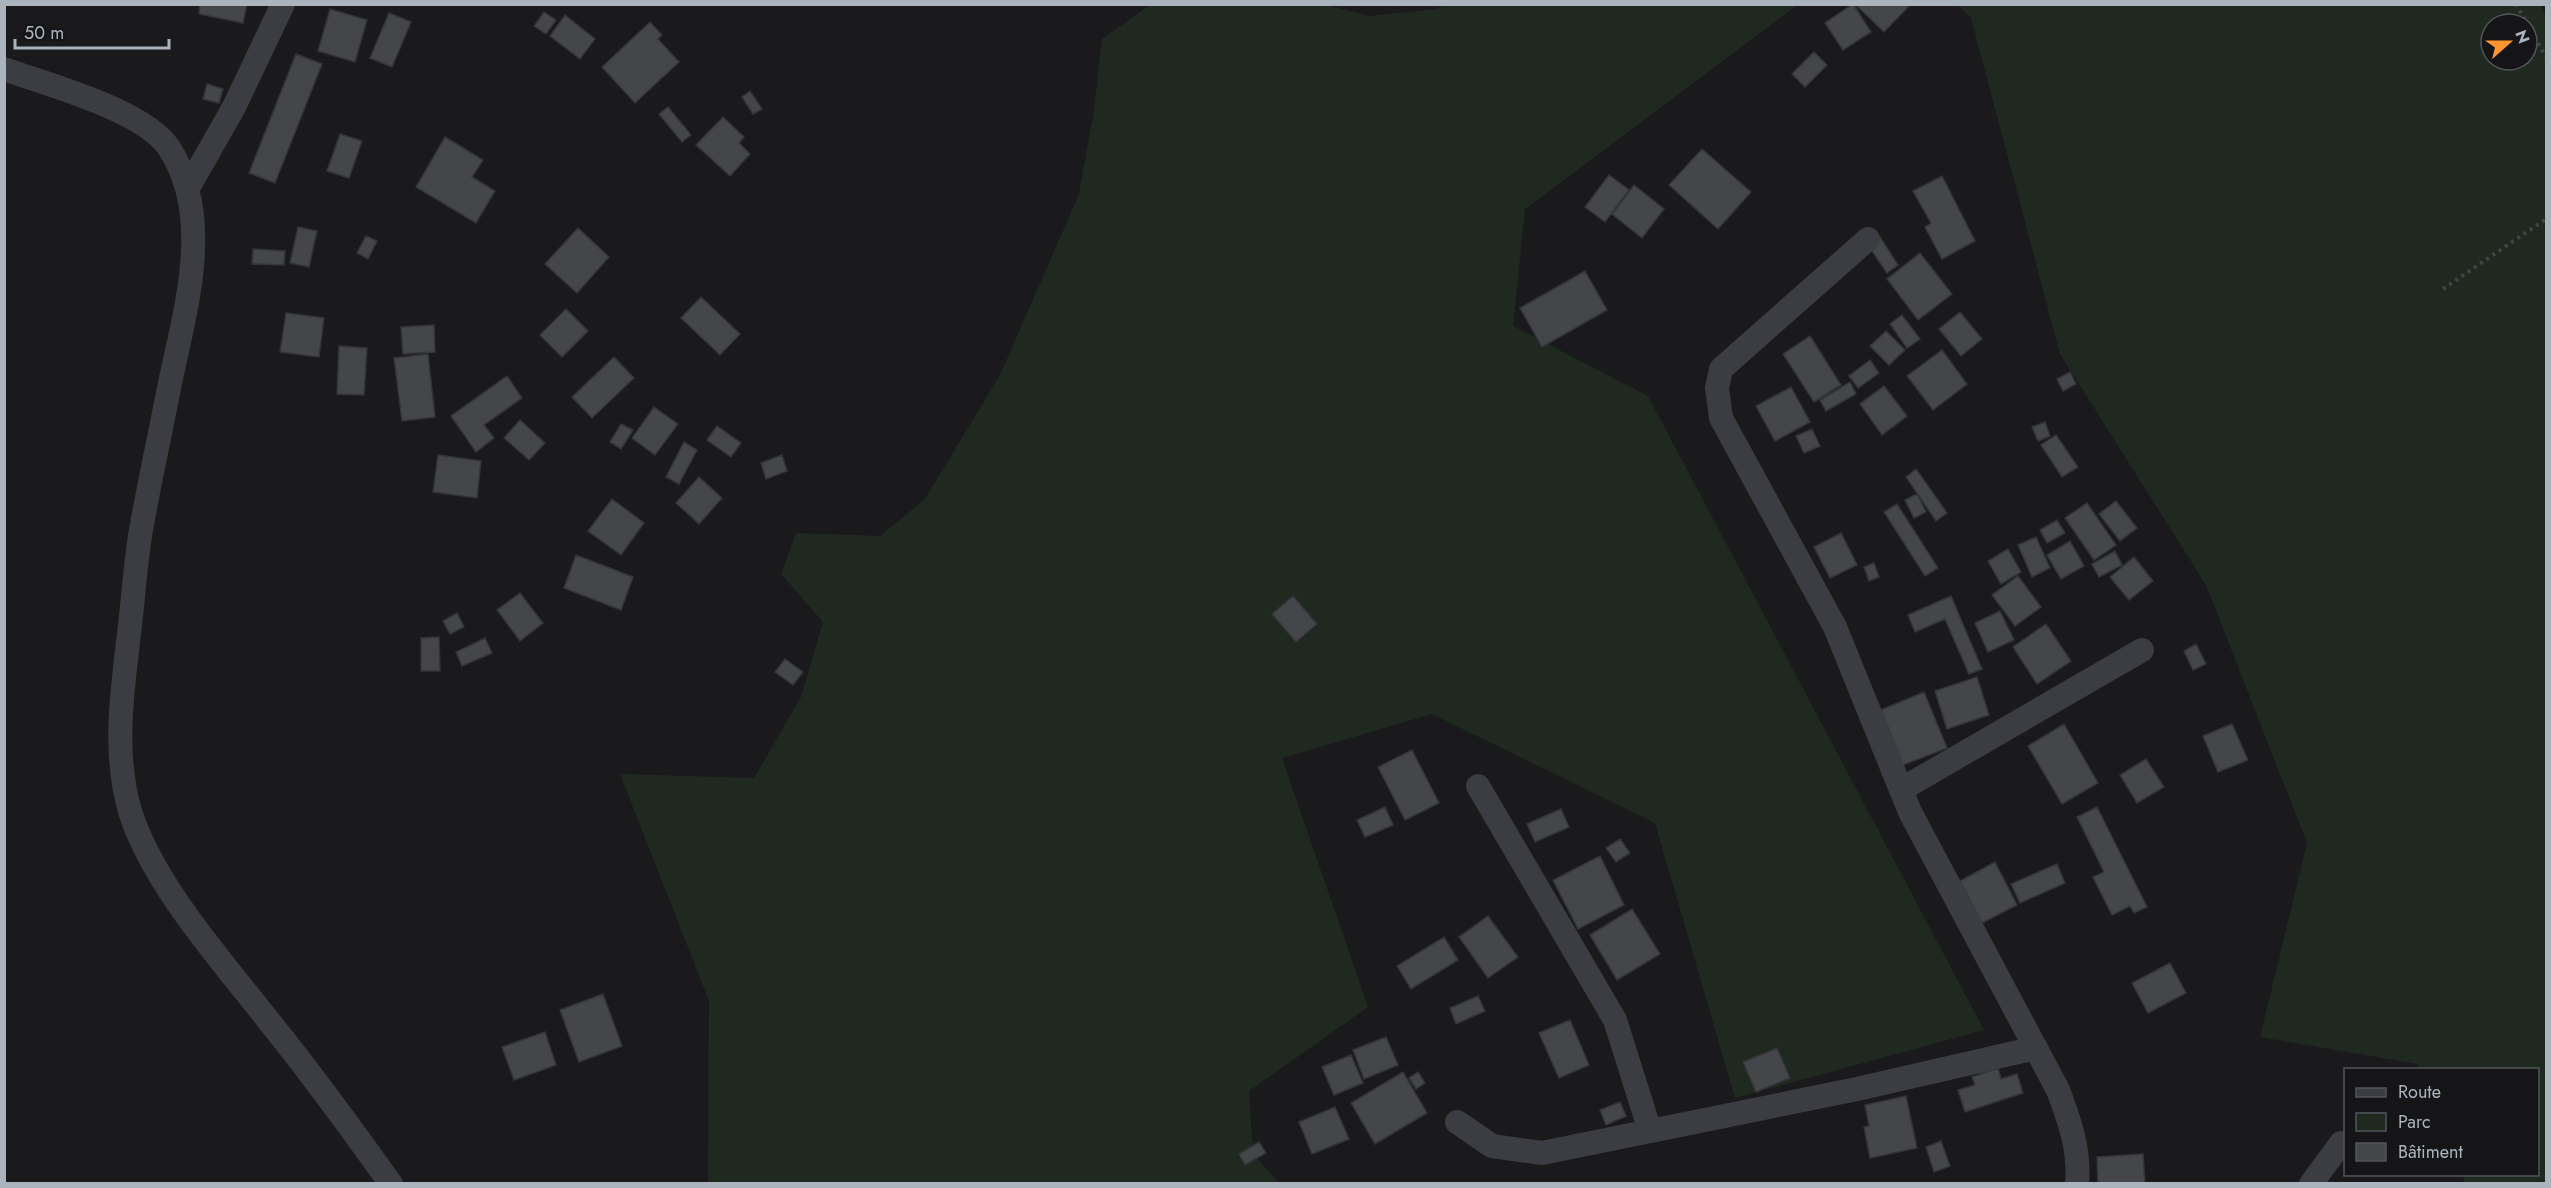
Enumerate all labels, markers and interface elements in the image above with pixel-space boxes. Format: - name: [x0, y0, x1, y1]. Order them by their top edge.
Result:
- scale bar: [15, 12, 170, 50]
- north arrow: [2479, 12, 2539, 72]
- text: 50 m: [24, 20, 64, 46]
- text: N: [2510, 27, 2536, 47]
- legend: [2344, 1068, 2539, 1176]
- text: Route: [2398, 1079, 2441, 1105]
- text: Parc: [2398, 1109, 2431, 1135]
- text: Bâtiment: [2398, 1139, 2464, 1165]

